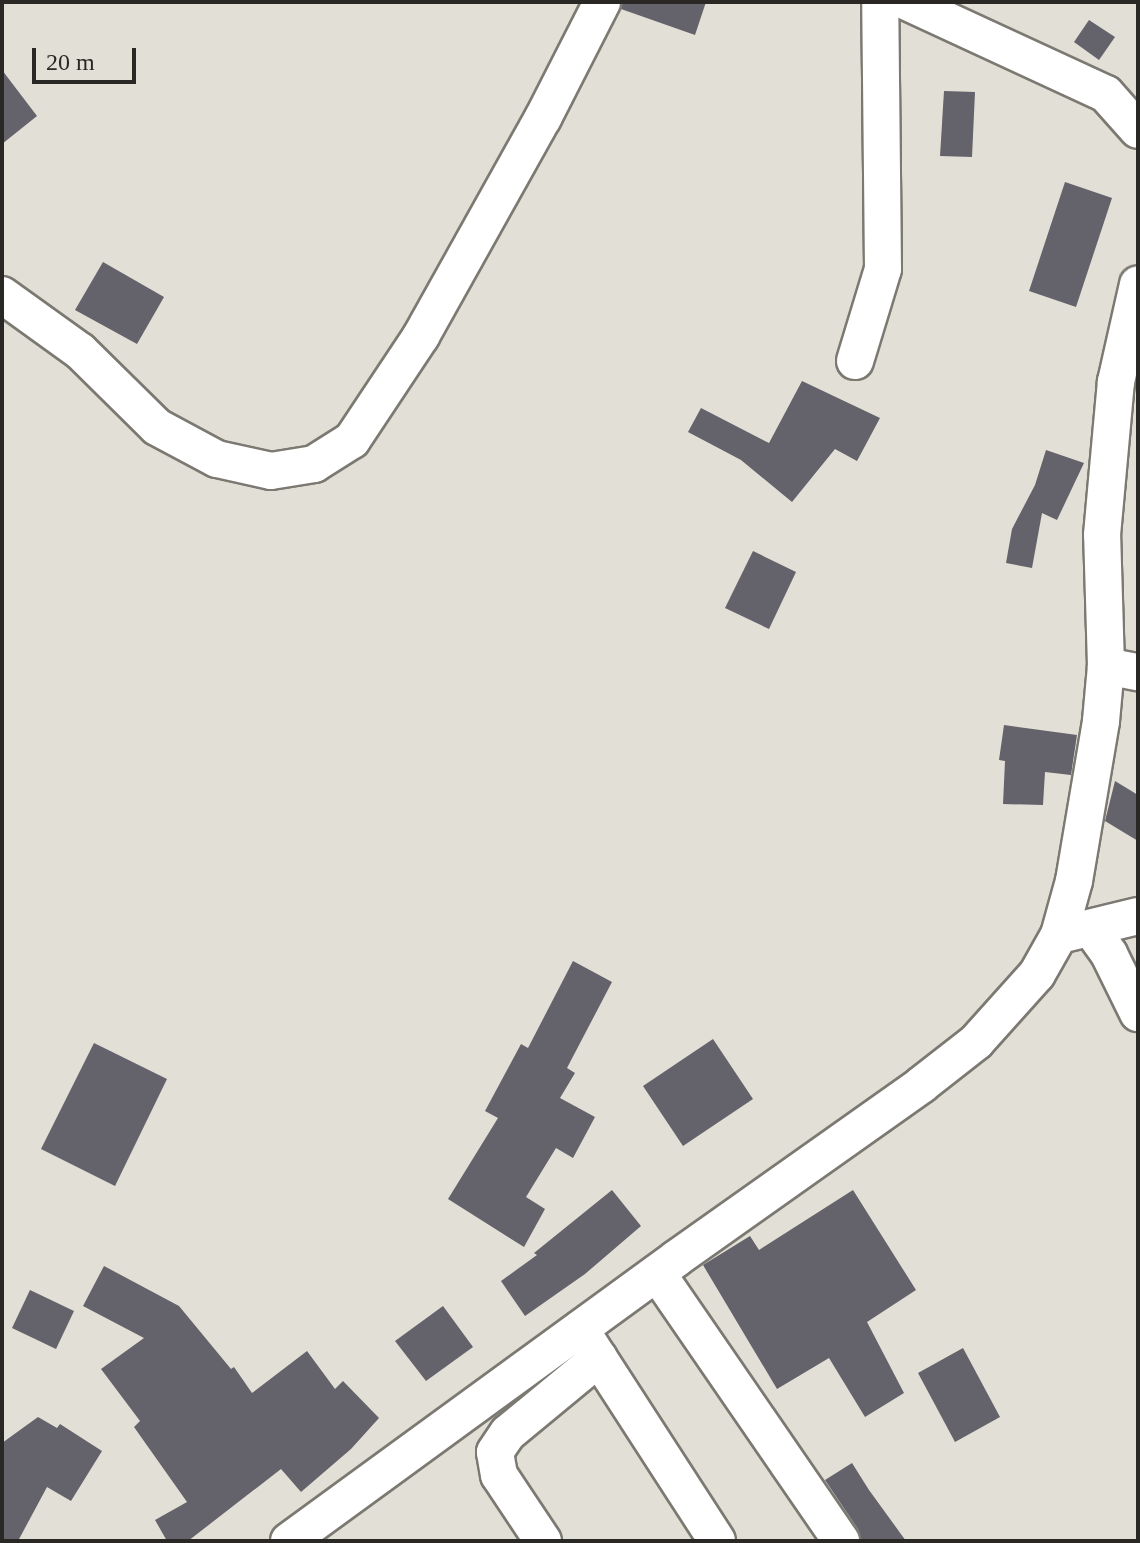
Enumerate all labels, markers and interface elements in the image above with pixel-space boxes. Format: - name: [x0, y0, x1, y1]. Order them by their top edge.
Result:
- scale bar: [36, 32, 140, 82]
- text: 20 m: [46, 49, 95, 75]

